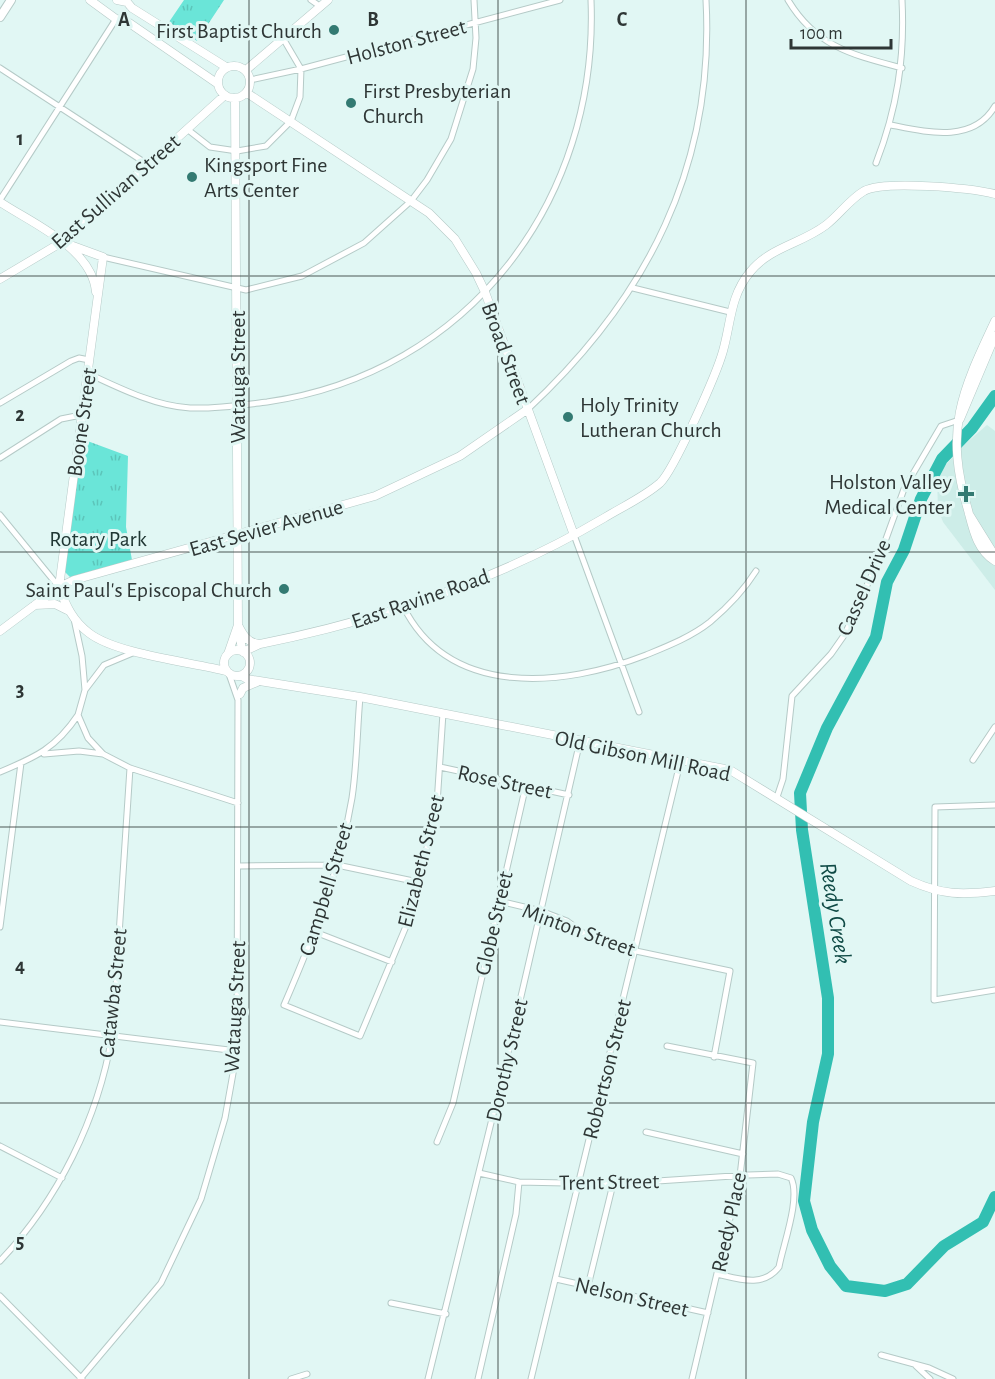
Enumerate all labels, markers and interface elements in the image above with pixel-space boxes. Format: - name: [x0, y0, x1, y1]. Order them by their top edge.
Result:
- text: A: [118, 10, 130, 30]
- text: B: [367, 10, 379, 30]
- text: C: [617, 10, 628, 30]
- scale bar: [791, 12, 892, 50]
- street label: Holston Street: [344, 15, 469, 69]
- place label: First Baptist Church: [156, 20, 322, 42]
- marker: First Baptist Church: [327, 23, 341, 37]
- text: 100 m: [800, 25, 843, 43]
- place label: First Presbyterian Church: [363, 80, 511, 127]
- marker: First Presbyterian Church: [344, 96, 358, 110]
- text: 1: [16, 129, 24, 149]
- street label: East Sullivan Street: [47, 130, 184, 253]
- place label: Kingsport Fine Arts Center: [204, 154, 327, 201]
- marker: Kingsport Fine Arts Center: [185, 170, 199, 184]
- street label: Broad Street: [478, 300, 535, 407]
- street label: Watauga Street: [227, 310, 249, 444]
- street label: Boone Street: [63, 366, 101, 478]
- place label: Holy Trinity Lutheran Church: [580, 394, 722, 441]
- text: 2: [15, 405, 25, 425]
- marker: Holy Trinity Lutheran Church: [561, 410, 575, 424]
- place label: Holston Valley Medical Center: [824, 471, 953, 518]
- marker: Holston Valley Medical Center: [957, 485, 975, 503]
- street label: East Sevier Avenue: [187, 495, 346, 560]
- park label: Rotary Park: [49, 528, 147, 550]
- street label: Cassel Drive: [833, 536, 895, 639]
- street label: East Ravine Road: [349, 565, 492, 633]
- place label: Saint Paul's Episcopal Church: [26, 579, 272, 601]
- marker: Saint Paul's Episcopal Church: [277, 582, 291, 596]
- text: 3: [16, 680, 24, 700]
- street label: Old Gibson Mill Road: [553, 727, 733, 785]
- street label: Rose Street: [456, 761, 554, 803]
- street label: Elizabeth Street: [394, 793, 448, 930]
- street label: Campbell Street: [295, 820, 357, 958]
- water label: Reedy Creek: [815, 861, 855, 966]
- street label: Globe Street: [471, 869, 517, 977]
- street label: Minton Street: [519, 899, 638, 960]
- street label: Catawba Street: [95, 927, 131, 1059]
- street label: Watauga Street: [221, 940, 249, 1074]
- text: 4: [15, 956, 25, 976]
- street label: Dorothy Street: [482, 997, 532, 1124]
- street label: Robertson Street: [579, 997, 635, 1141]
- street label: Trent Street: [559, 1170, 659, 1194]
- street label: Reedy Place: [708, 1170, 750, 1274]
- text: 5: [16, 1232, 24, 1252]
- street label: Nelson Street: [573, 1273, 691, 1321]

